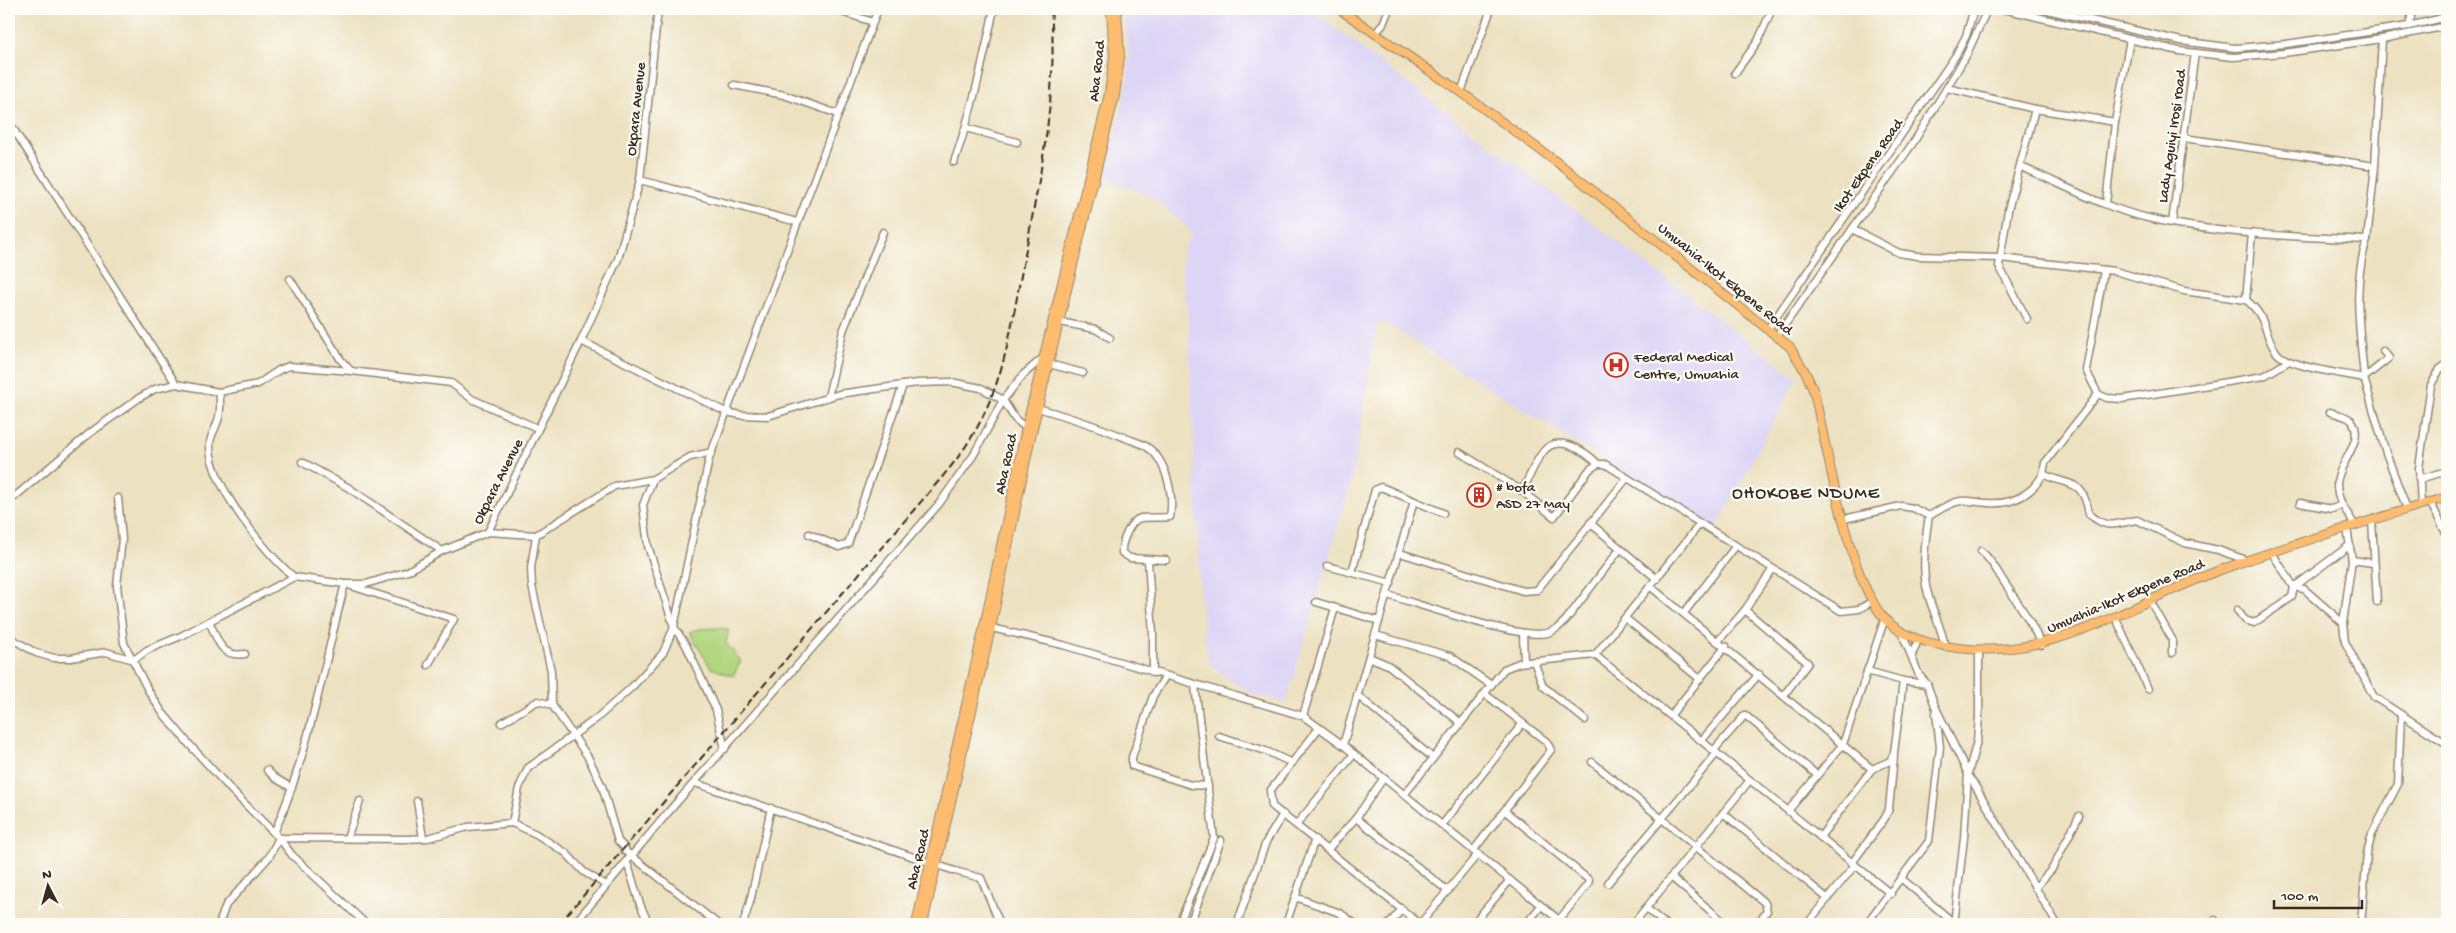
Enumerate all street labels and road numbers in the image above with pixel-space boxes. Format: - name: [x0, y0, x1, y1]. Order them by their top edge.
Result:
- street label: Aba Road: [1086, 39, 1110, 103]
- street label: Okpara Avenue: [623, 61, 651, 157]
- street label: Lady Aguiyi Irosi road: [2155, 67, 2191, 204]
- street label: Ikot Ekpene Road: [1830, 115, 1908, 216]
- street label: Umuahia-Ikot Ekpene Road: [1653, 219, 1797, 341]
- street label: Aba Road: [992, 431, 1022, 496]
- street label: Okpara Avenue: [469, 436, 528, 528]
- street label: Umuahia-Ikot Ekpene Road: [2044, 555, 2208, 638]
- street label: Aba Road: [903, 826, 935, 891]

